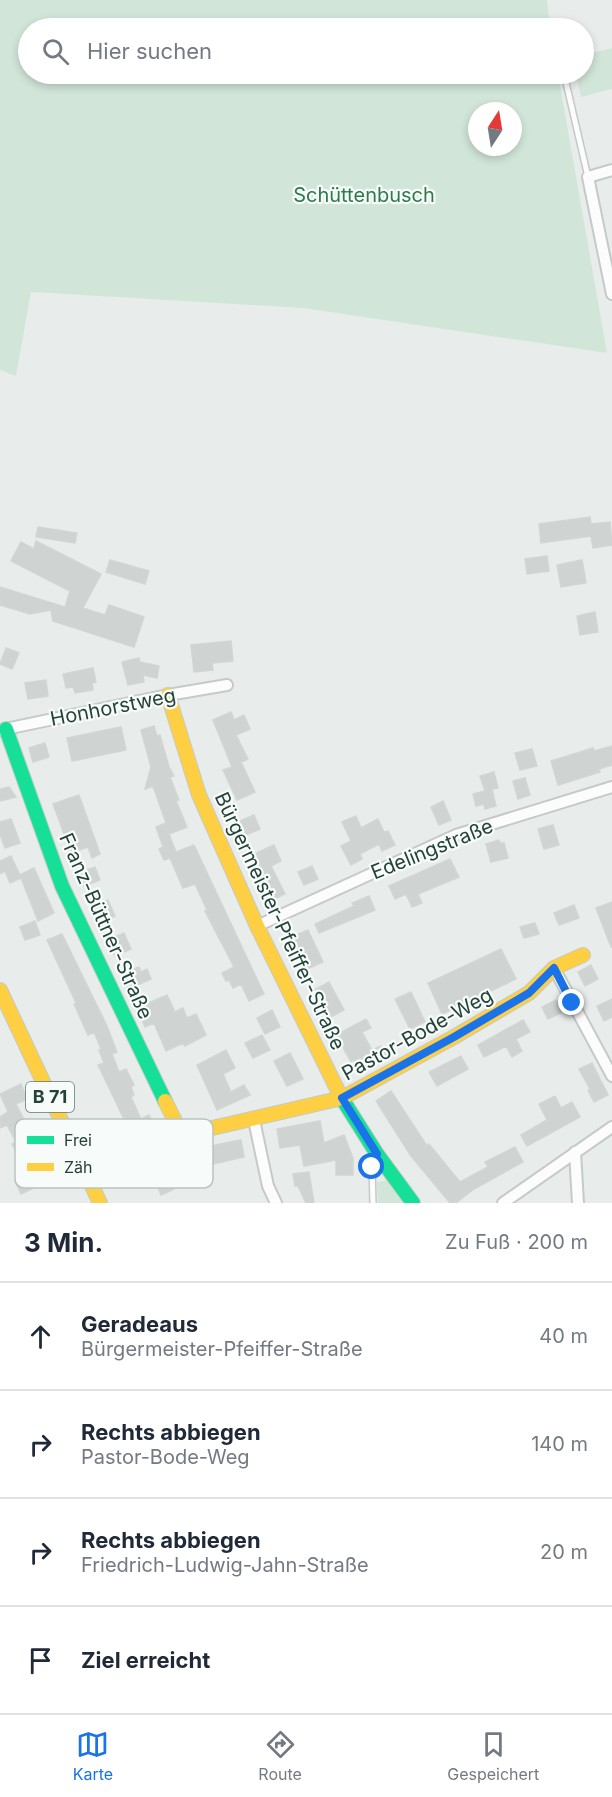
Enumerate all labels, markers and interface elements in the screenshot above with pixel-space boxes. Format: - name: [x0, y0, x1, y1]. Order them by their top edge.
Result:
- search box: [18, 18, 594, 84]
- icon: search: [39, 35, 72, 68]
- text: Hier suchen: [87, 38, 212, 64]
- north arrow: [468, 102, 522, 156]
- park label: Schüttenbusch: [293, 183, 435, 207]
- street label: Honhorstweg: [48, 683, 178, 731]
- street label: Bürgermeister-Pfeiffer-Straße: [210, 788, 350, 1054]
- street label: Edelingstraße: [367, 814, 497, 884]
- street label: Franz-Büttner-Straße: [54, 829, 158, 1023]
- street label: Pastor-Bode-Weg: [337, 983, 497, 1085]
- route end: [558, 989, 584, 1015]
- road number: B 71: [26, 1082, 74, 1112]
- legend: [15, 1119, 213, 1188]
- text: Frei: [64, 1130, 92, 1150]
- route start: [358, 1153, 384, 1179]
- text: Zäh: [64, 1157, 93, 1177]
- text: 3 Min.: [24, 1227, 103, 1258]
- text: Zu Fuß · 200 m: [445, 1230, 588, 1254]
- text: Geradeaus: [81, 1311, 198, 1337]
- icon: ahead: [24, 1320, 57, 1353]
- text: 40 m: [539, 1324, 588, 1348]
- text: Bürgermeister-Pfeiffer-Straße: [81, 1337, 363, 1361]
- text: Rechts abbiegen: [81, 1419, 261, 1445]
- icon: right: [24, 1428, 57, 1461]
- text: 140 m: [531, 1432, 588, 1456]
- text: Pastor-Bode-Weg: [81, 1445, 250, 1469]
- text: Rechts abbiegen: [81, 1527, 261, 1553]
- icon: right: [24, 1536, 57, 1569]
- text: 20 m: [540, 1540, 588, 1564]
- text: Friedrich-Ludwig-Jahn-Straße: [81, 1553, 369, 1577]
- icon: arrive: [24, 1644, 57, 1677]
- text: Ziel erreicht: [81, 1647, 210, 1673]
- tab: Karte: [73, 1728, 113, 1784]
- tab: Route: [258, 1728, 302, 1784]
- tab: Gespeichert: [447, 1728, 539, 1784]

